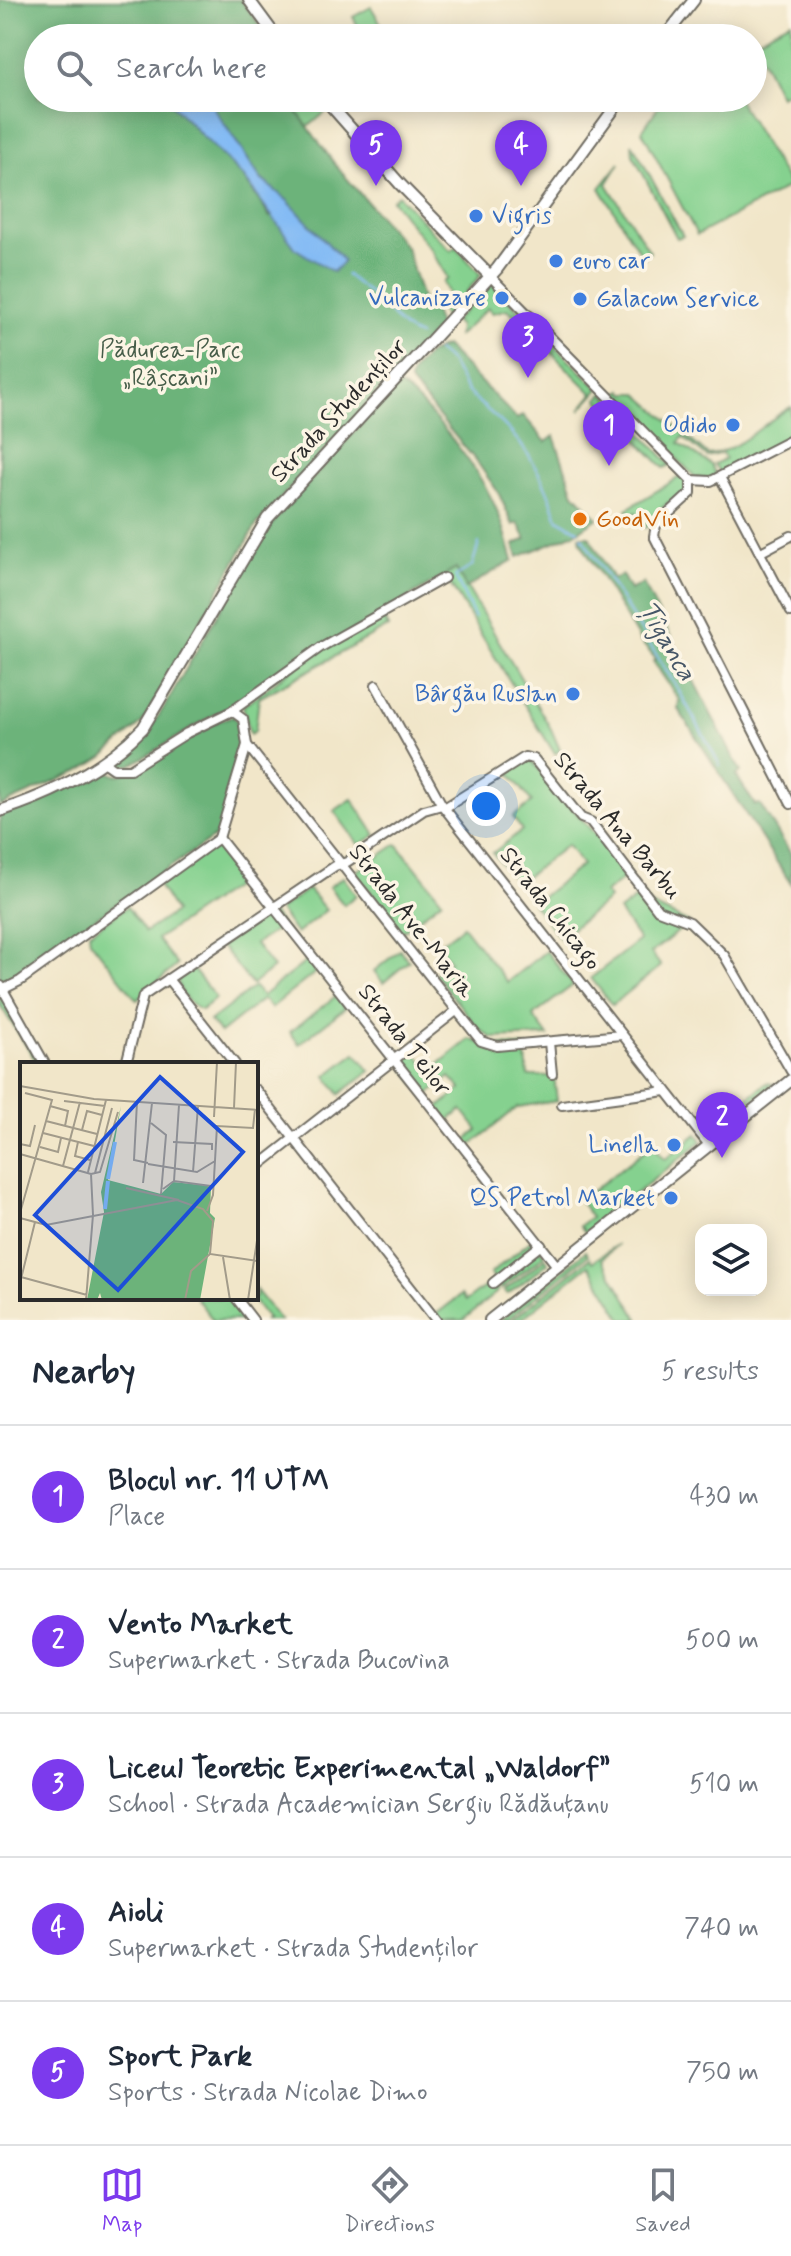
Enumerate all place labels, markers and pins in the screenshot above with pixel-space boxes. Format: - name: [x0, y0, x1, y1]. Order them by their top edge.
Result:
- pin: 5: [350, 120, 402, 186]
- pin: 4: [495, 120, 547, 186]
- place label: Vigris: [492, 201, 552, 235]
- marker: Vigris: [467, 207, 485, 225]
- place label: euro car: [572, 246, 650, 277]
- marker: euro car: [547, 252, 565, 270]
- place label: Vulcanizare: [368, 283, 486, 314]
- place label: Galacom Service: [596, 284, 759, 315]
- marker: Vulcanizare: [493, 289, 511, 307]
- marker: Galacom Service: [571, 290, 589, 308]
- pin: 3: [502, 312, 554, 378]
- pin: 1: [583, 400, 635, 466]
- place label: Odido: [663, 410, 717, 441]
- marker: Odido: [724, 416, 742, 434]
- place label: GoodVin: [596, 504, 679, 535]
- marker: GoodVin: [571, 510, 589, 528]
- place label: Bârgău Ruslan: [415, 679, 557, 713]
- marker: Bârgău Ruslan: [564, 685, 582, 703]
- pin: 2: [696, 1092, 748, 1158]
- place label: Linella: [588, 1130, 659, 1161]
- marker: Linella: [665, 1136, 683, 1154]
- place label: QS Petrol Market: [469, 1183, 655, 1214]
- marker: QS Petrol Market: [662, 1189, 680, 1207]

